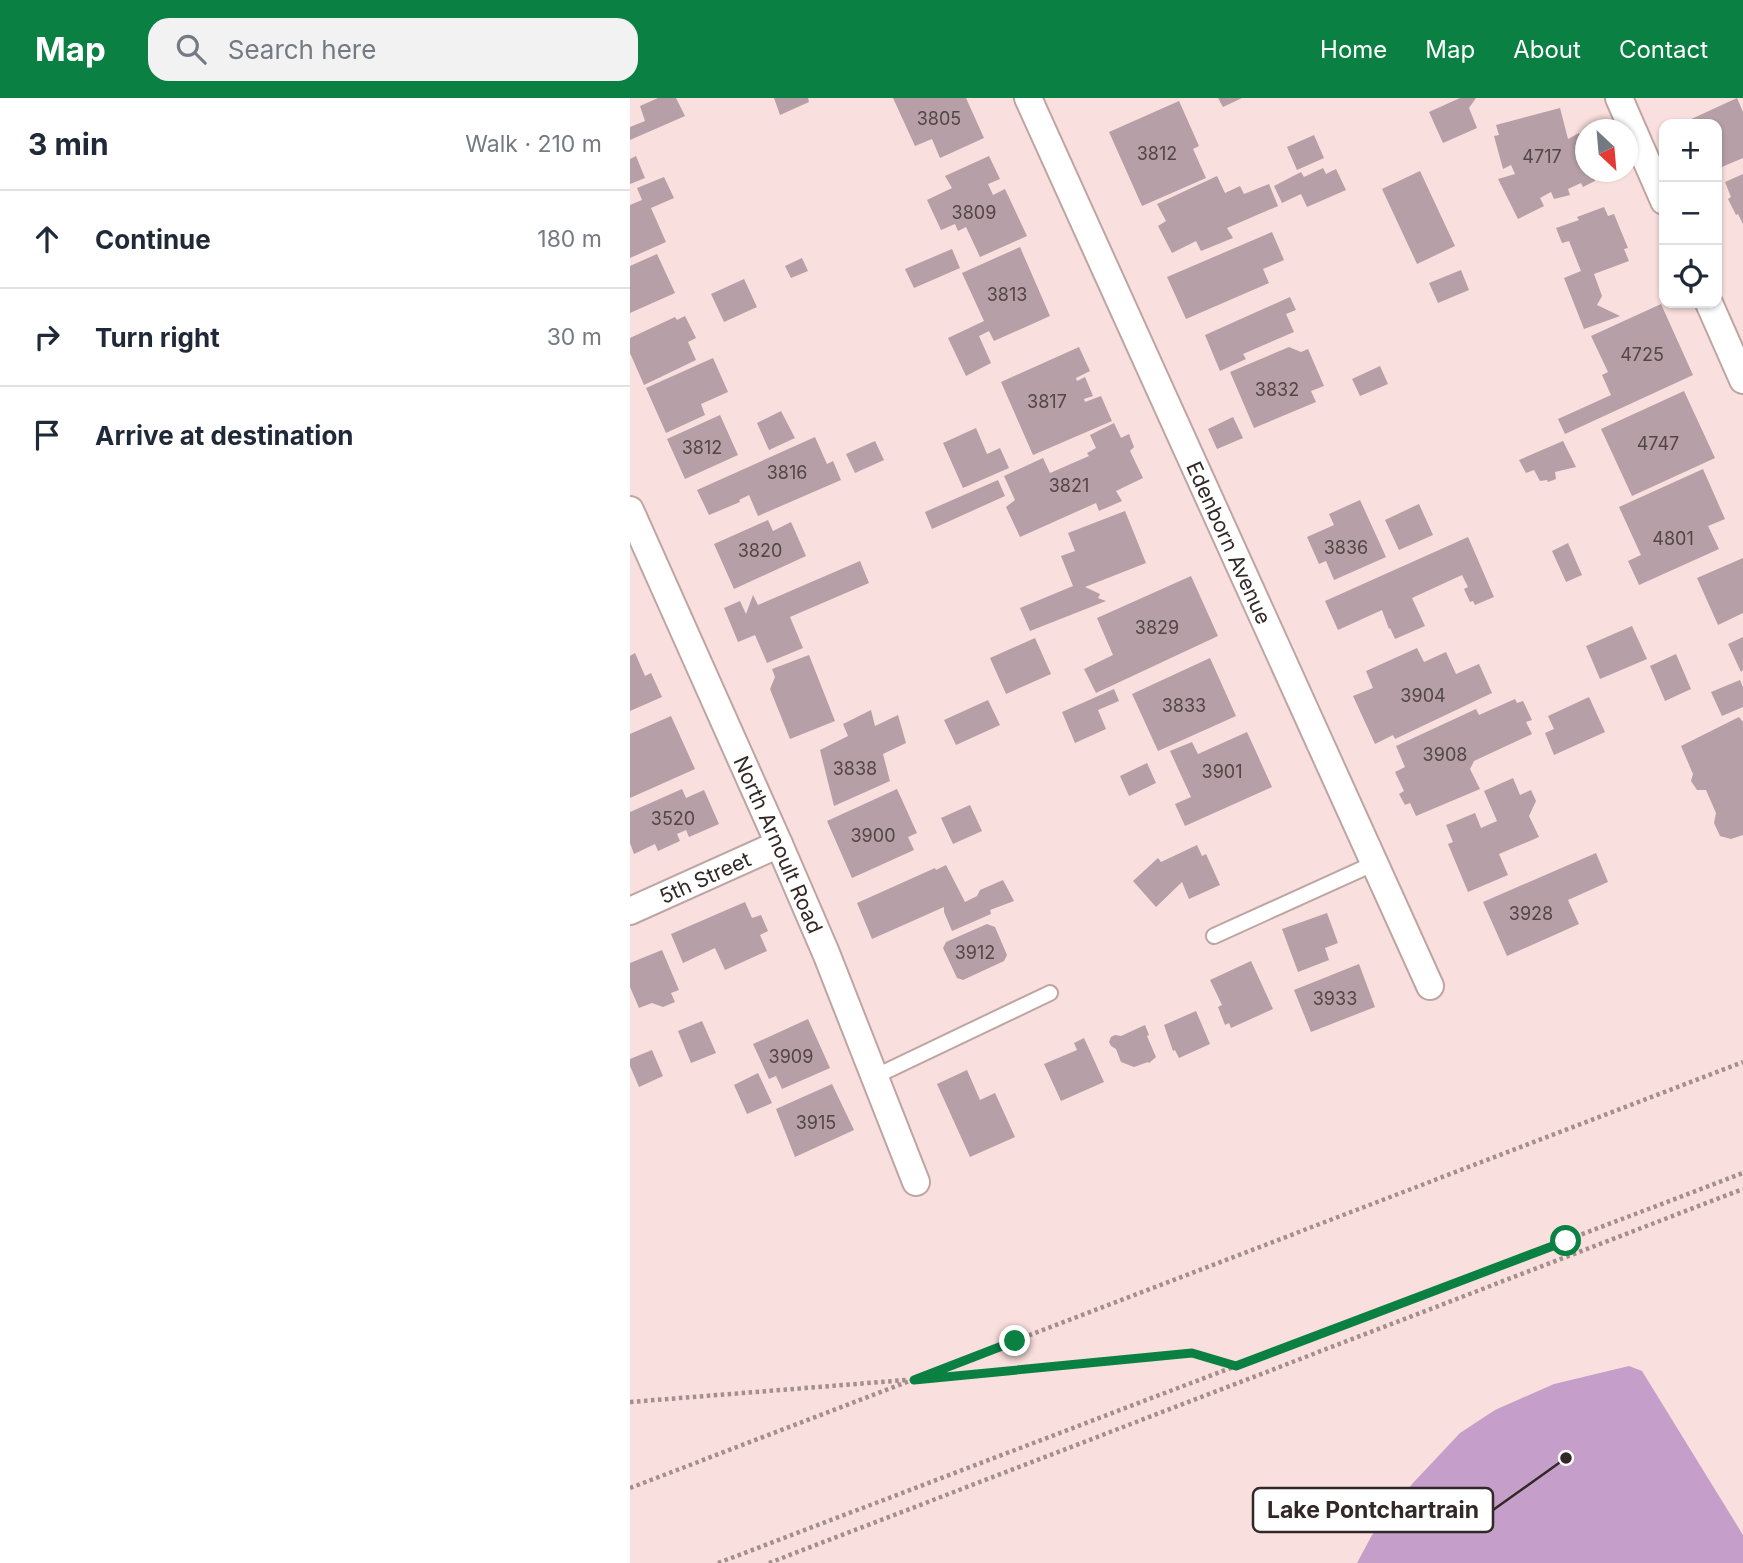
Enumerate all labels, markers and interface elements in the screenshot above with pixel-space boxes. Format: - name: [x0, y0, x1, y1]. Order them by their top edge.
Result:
- search box: [148, 18, 638, 81]
- text: Map: [35, 29, 106, 69]
- icon: search: [172, 30, 210, 68]
- text: Search here: [228, 34, 376, 65]
- text: Home: [1320, 35, 1387, 64]
- text: Map: [1425, 35, 1475, 64]
- text: About: [1513, 35, 1581, 64]
- text: Contact: [1619, 35, 1708, 64]
- house number: 3805: [917, 108, 961, 129]
- north arrow: [1575, 119, 1638, 182]
- map controls: [1659, 119, 1722, 308]
- button: +: [1659, 119, 1722, 182]
- text: 3 min: [28, 126, 109, 162]
- text: Walk · 210 m: [465, 130, 602, 158]
- house number: 3812: [1137, 143, 1177, 164]
- house number: 4717: [1522, 146, 1562, 167]
- button: −: [1659, 182, 1722, 245]
- house number: 3809: [952, 202, 996, 223]
- icon: ahead: [28, 220, 66, 258]
- text: Continue: [95, 224, 211, 255]
- text: 180 m: [537, 225, 602, 253]
- button: locate: [1659, 245, 1722, 308]
- house number: 3813: [987, 284, 1027, 305]
- icon: right: [28, 318, 66, 356]
- text: Turn right: [95, 322, 220, 353]
- text: 30 m: [547, 323, 602, 351]
- house number: 4725: [1620, 344, 1664, 365]
- house number: 3832: [1255, 379, 1299, 400]
- house number: 3817: [1027, 391, 1067, 412]
- icon: arrive: [28, 416, 66, 454]
- text: Arrive at destination: [95, 420, 354, 451]
- house number: 4747: [1637, 433, 1679, 454]
- house number: 3812: [682, 437, 722, 458]
- street label: Edenborn Avenue: [1182, 457, 1277, 628]
- house number: 3816: [767, 462, 807, 483]
- house number: 3821: [1049, 475, 1089, 496]
- house number: 4801: [1652, 528, 1694, 549]
- house number: 3836: [1324, 537, 1368, 558]
- house number: 3820: [738, 540, 782, 561]
- house number: 3829: [1135, 617, 1179, 638]
- house number: 3904: [1400, 685, 1446, 706]
- house number: 3833: [1162, 695, 1206, 716]
- house number: 3908: [1423, 744, 1467, 765]
- street label: North Arnoult Road: [729, 752, 828, 937]
- house number: 3838: [833, 758, 877, 779]
- house number: 3901: [1202, 761, 1242, 782]
- house number: 3520: [651, 808, 695, 829]
- house number: 3900: [851, 825, 896, 846]
- street label: 5th Street: [655, 846, 754, 909]
- house number: 3928: [1509, 903, 1553, 924]
- house number: 3912: [955, 942, 995, 963]
- house number: 3933: [1313, 988, 1357, 1009]
- house number: 3909: [769, 1046, 813, 1067]
- house number: 3915: [796, 1112, 836, 1133]
- route start: [1550, 1225, 1581, 1256]
- route end: [999, 1325, 1030, 1356]
- callout: Lake Pontchartrain: [1253, 1488, 1493, 1532]
- text: Lake Pontchartrain: [1267, 1496, 1479, 1524]

